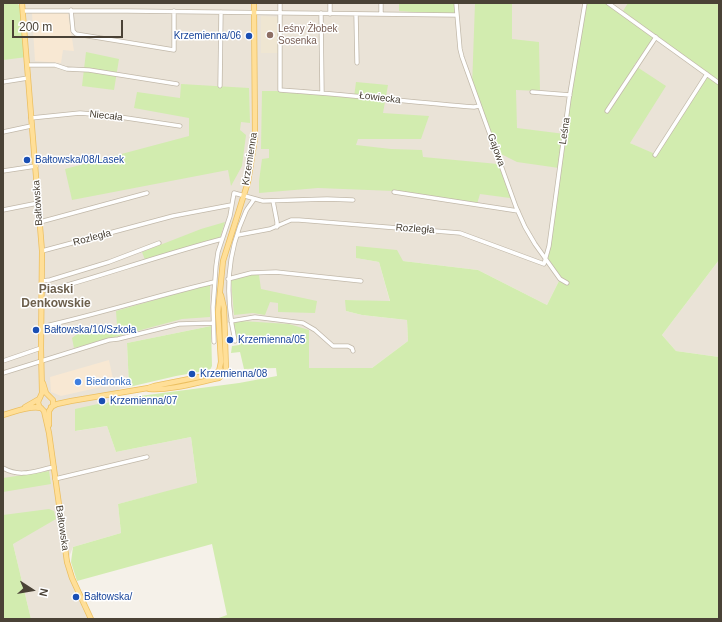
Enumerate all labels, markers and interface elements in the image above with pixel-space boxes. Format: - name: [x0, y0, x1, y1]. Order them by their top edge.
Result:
- scale bar: [14, 12, 125, 38]
- text: 200 m: [19, 20, 52, 34]
- place label: Leśny Żłobek Sosenka: [278, 23, 337, 46]
- place label: Krzemienna/06: [174, 30, 241, 42]
- marker: Leśny Żłobek Sosenka: [265, 30, 275, 40]
- marker: Krzemienna/06: [244, 31, 254, 41]
- street label: Łowiecka: [359, 90, 401, 106]
- street label: Niecała: [89, 108, 123, 124]
- street label: Leśna: [557, 117, 573, 145]
- street label: Krzemienna: [240, 132, 260, 186]
- street label: Gajowa: [485, 132, 507, 168]
- place label: Bałtowska/08/Lasek: [35, 154, 124, 166]
- marker: Bałtowska/08/Lasek: [22, 155, 32, 165]
- street label: Bałtowska: [30, 180, 46, 226]
- street label: Rozległa: [395, 222, 435, 236]
- street label: Rozległa: [72, 227, 112, 249]
- district label: Piaski Denkowskie: [21, 283, 91, 311]
- place label: Bałtowska/10/Szkoła: [44, 324, 136, 336]
- marker: Bałtowska/10/Szkoła: [31, 325, 41, 335]
- place label: Krzemienna/05: [238, 334, 305, 346]
- marker: Krzemienna/05: [225, 335, 235, 345]
- place label: Krzemienna/08: [200, 368, 267, 380]
- marker: Krzemienna/08: [187, 369, 197, 379]
- place label: Biedronka: [86, 376, 131, 388]
- marker: Biedronka: [73, 377, 83, 387]
- place label: Krzemienna/07: [110, 395, 177, 407]
- marker: Krzemienna/07: [97, 396, 107, 406]
- street label: Bałtowska: [53, 505, 71, 551]
- north arrow: [12, 570, 52, 610]
- text: N: [37, 587, 50, 598]
- place label: Bałtowska/: [84, 591, 132, 603]
- marker: Bałtowska/: [71, 592, 81, 602]

